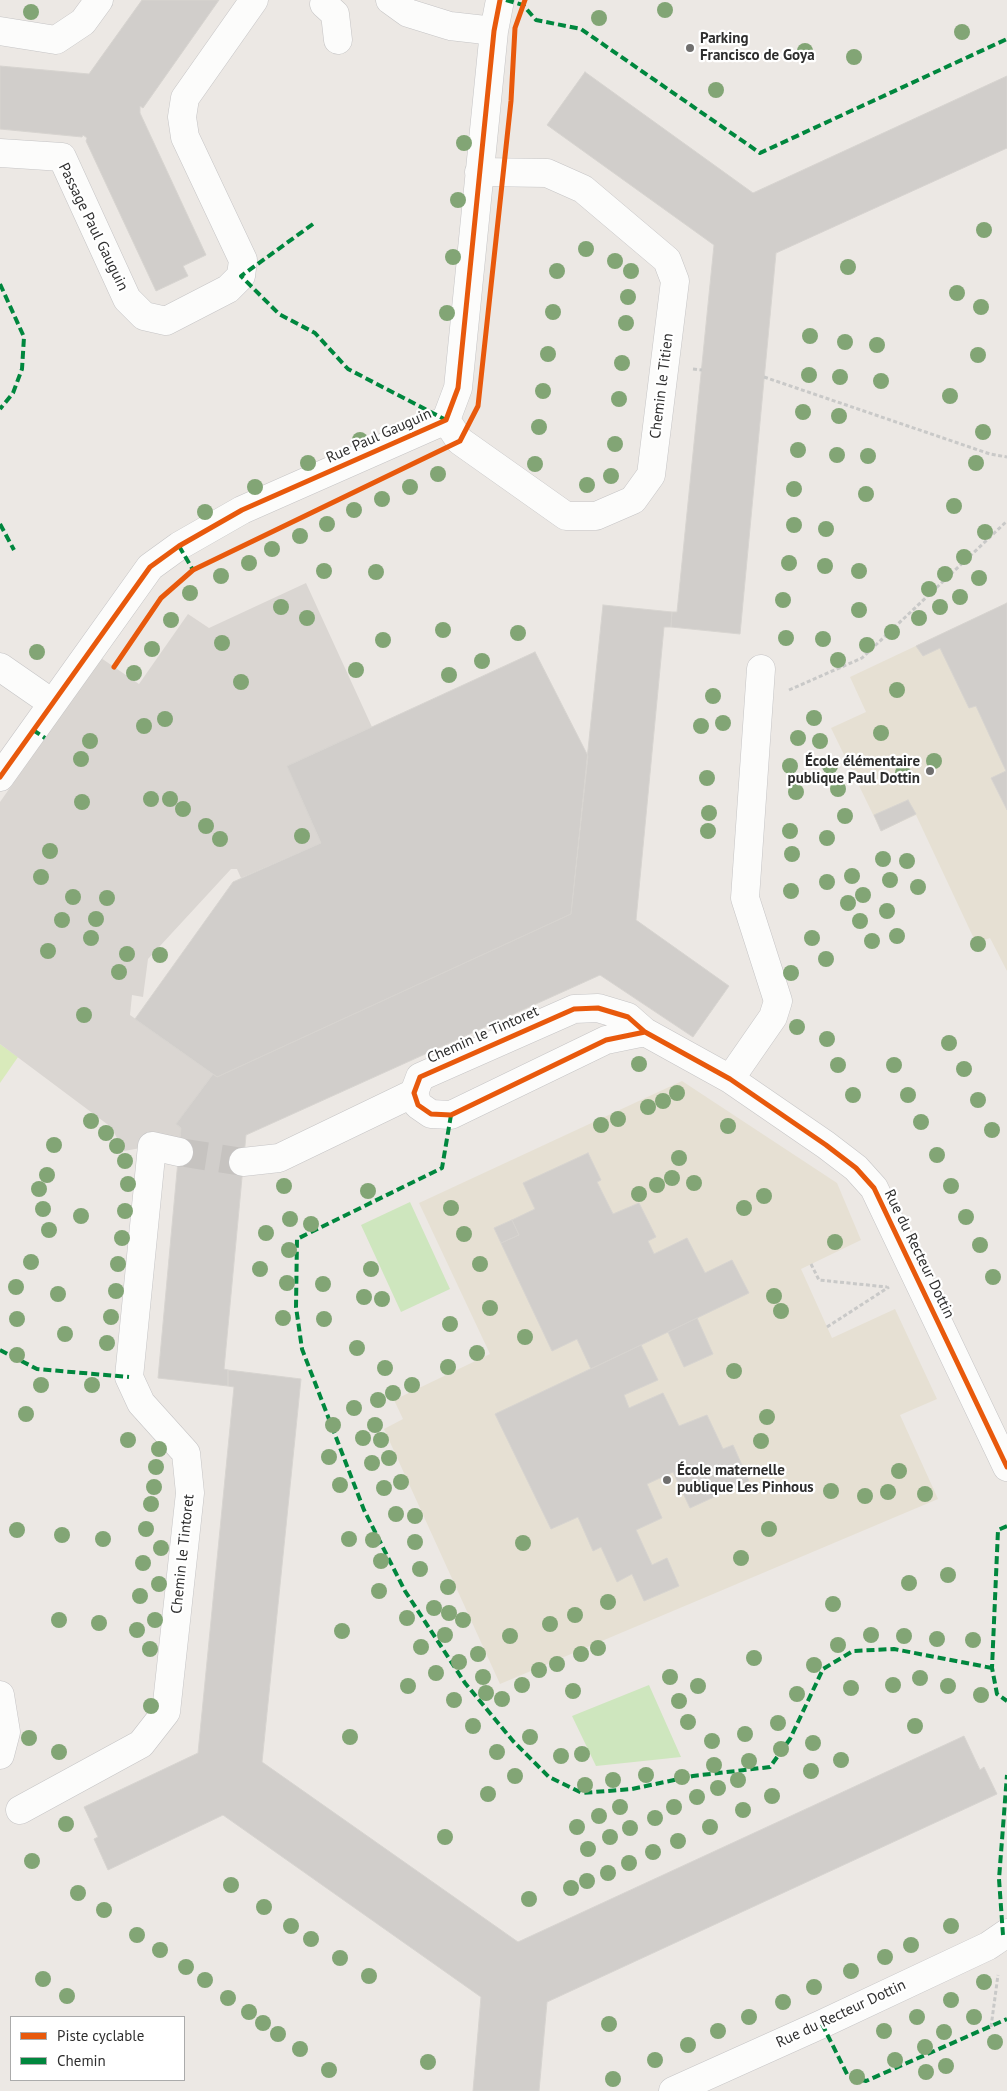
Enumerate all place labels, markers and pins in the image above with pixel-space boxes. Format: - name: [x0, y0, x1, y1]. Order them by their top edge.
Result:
- place label: Parking Francisco de Goya: [700, 30, 815, 65]
- marker: Parking Francisco de Goya: [684, 42, 696, 54]
- place label: École élémentaire publique Paul Dottin: [788, 753, 920, 788]
- marker: École élémentaire publique Paul Dottin: [924, 765, 936, 777]
- place label: École maternelle publique Les Pinhous: [677, 1462, 814, 1497]
- marker: École maternelle publique Les Pinhous: [661, 1474, 673, 1486]

